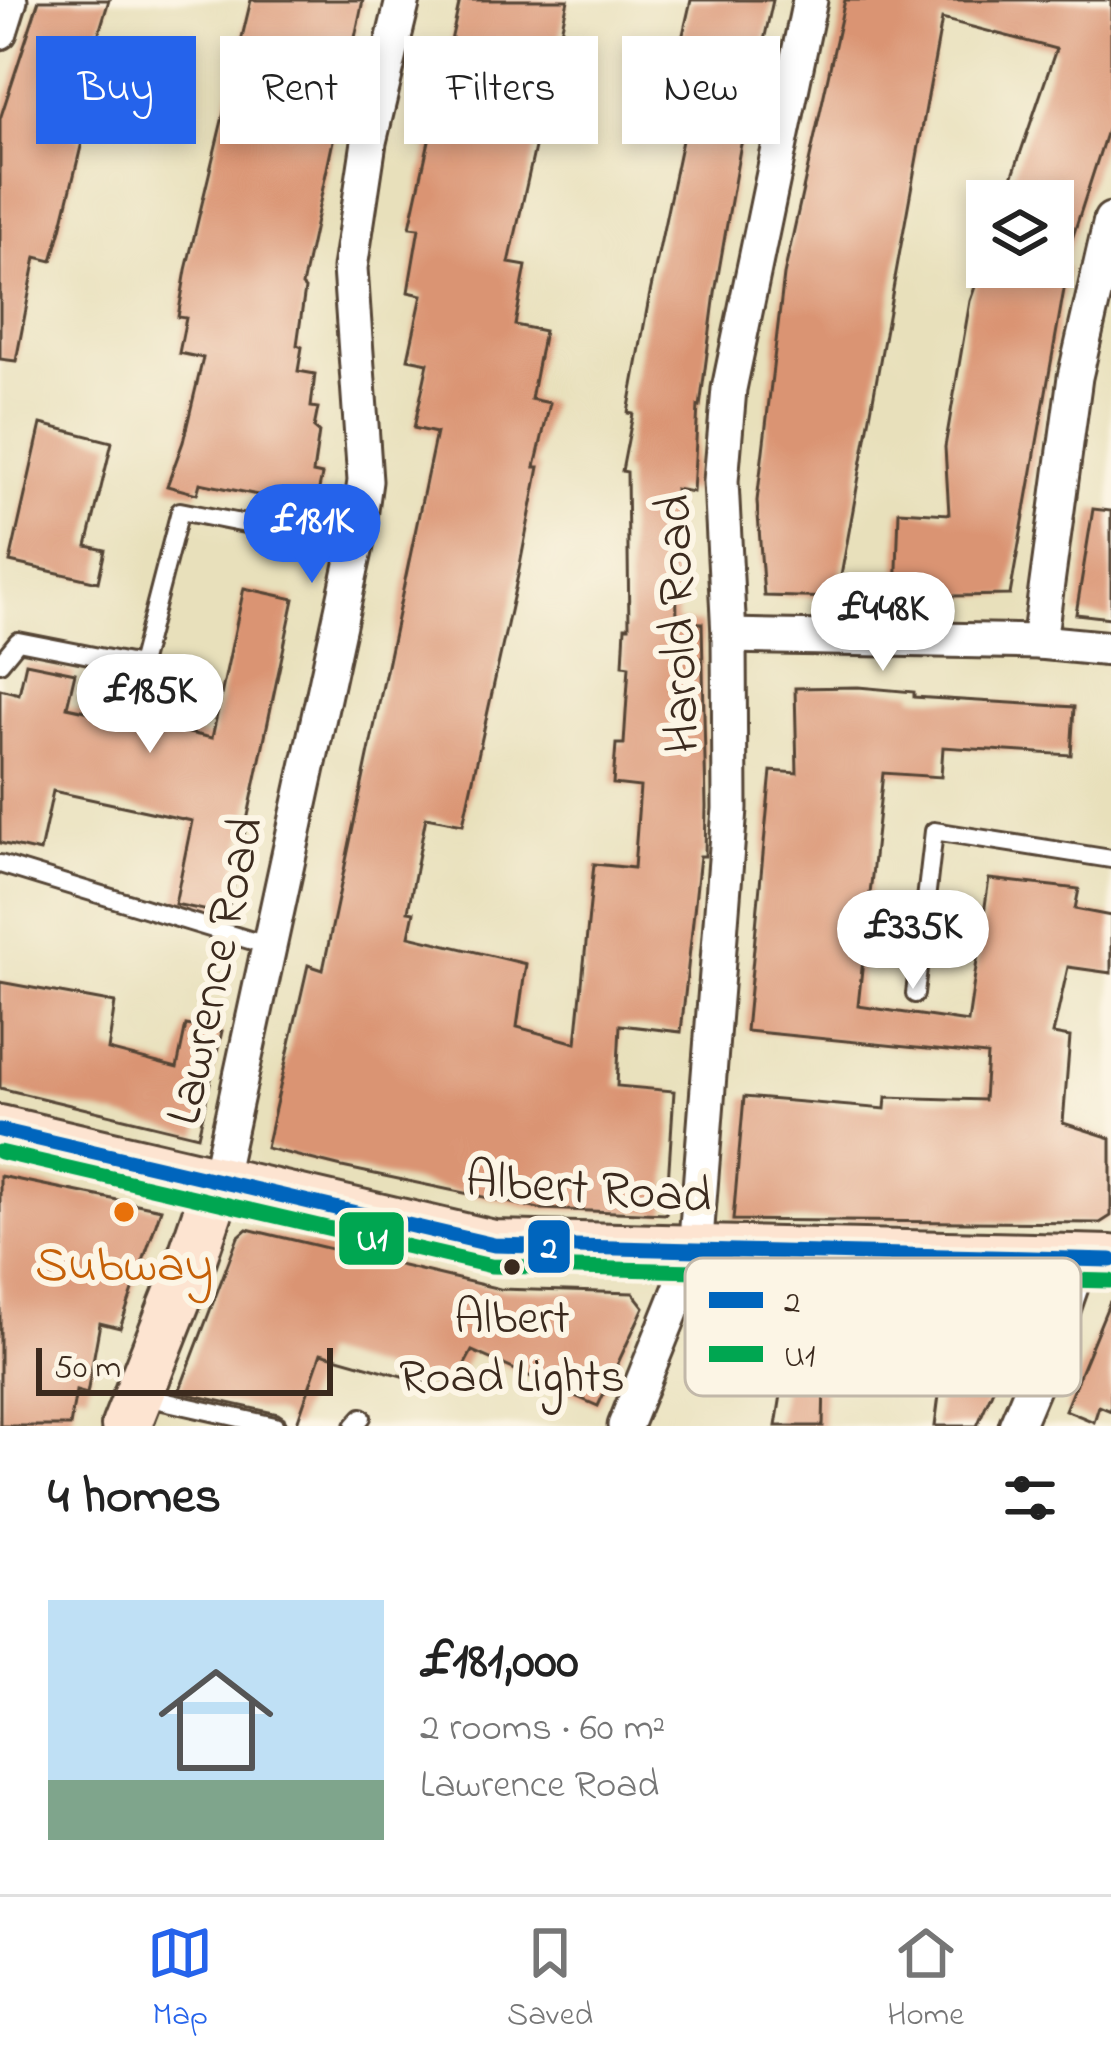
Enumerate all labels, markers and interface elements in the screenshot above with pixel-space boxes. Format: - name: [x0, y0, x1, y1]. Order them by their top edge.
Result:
- chip: Buy: [36, 36, 196, 144]
- chip: Rent: [220, 36, 380, 144]
- chip: Filters: [404, 36, 598, 144]
- chip: New: [622, 36, 780, 144]
- map controls: [966, 180, 1074, 288]
- button: layers: [966, 180, 1074, 288]
- pin: £181K: [228, 484, 396, 586]
- street label: Harold Road: [639, 493, 722, 754]
- text: £181K: [271, 494, 353, 551]
- pin: £448K: [799, 572, 967, 674]
- text: £448K: [838, 582, 928, 639]
- pin: £185K: [66, 654, 234, 756]
- text: £185K: [104, 664, 196, 721]
- street label: Lawrence Road: [148, 810, 287, 1132]
- pin: £335K: [829, 890, 997, 992]
- text: £335K: [864, 900, 962, 957]
- street label: Albert Road: [463, 1144, 714, 1236]
- marker: Subway: [111, 1199, 137, 1225]
- line badge: U1: [337, 1210, 406, 1267]
- text: U1: [356, 1218, 388, 1266]
- line badge: 2: [526, 1218, 572, 1275]
- text: 2: [540, 1226, 558, 1274]
- place label: Subway: [35, 1230, 213, 1305]
- marker: Albert Road Lights: [501, 1256, 523, 1278]
- legend: [685, 1258, 1081, 1396]
- text: 2: [784, 1280, 800, 1328]
- place label: Albert Road Lights: [399, 1285, 625, 1415]
- text: U1: [784, 1334, 815, 1382]
- scale bar: [36, 1342, 333, 1395]
- text: 50 m: [54, 1345, 121, 1393]
- text: 4 homes: [48, 1461, 221, 1536]
- icon: filters: [997, 1465, 1063, 1531]
- text: £181,000: [420, 1626, 579, 1701]
- icon: home: [144, 1648, 288, 1792]
- text: 2 rooms · 60 m²: [420, 1701, 665, 1758]
- text: Lawrence Road: [420, 1758, 659, 1815]
- tab: Map: [147, 1920, 213, 2040]
- tab: Saved: [507, 1920, 593, 2040]
- tab: Home: [887, 1920, 964, 2040]

